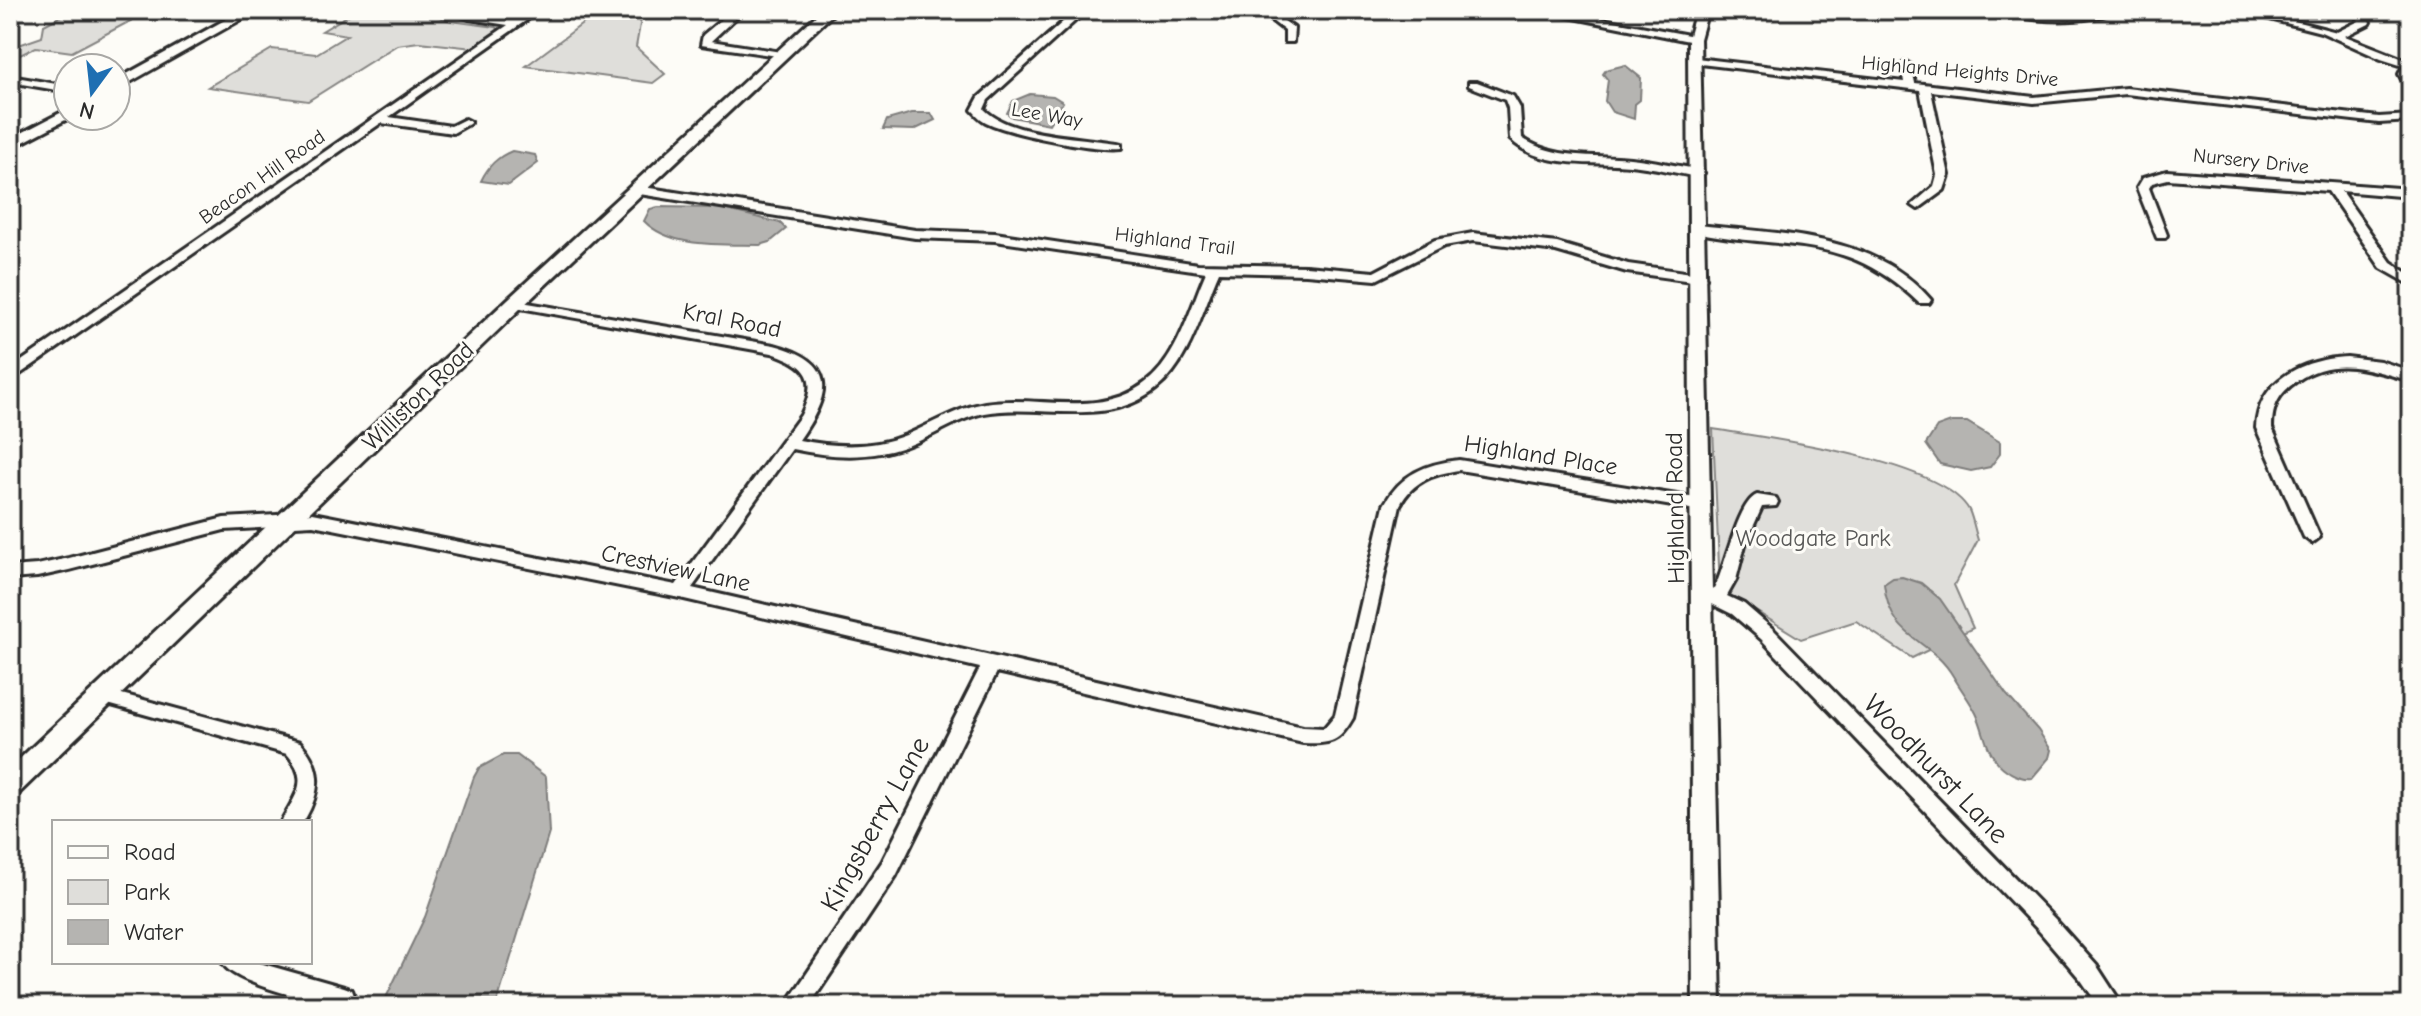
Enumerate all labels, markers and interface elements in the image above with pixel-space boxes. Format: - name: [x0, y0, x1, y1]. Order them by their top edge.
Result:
- street label: Highland Heights Drive: [1861, 51, 2059, 91]
- north arrow: [52, 52, 132, 132]
- text: N: [77, 96, 97, 125]
- street label: Lee Way: [1010, 97, 1084, 133]
- street label: Beacon Hill Road: [195, 125, 329, 229]
- street label: Nursery Drive: [2192, 143, 2310, 179]
- street label: Highland Trail: [1114, 222, 1236, 260]
- street label: Kral Road: [680, 297, 784, 343]
- street label: Williston Road: [356, 336, 480, 456]
- street label: Highland Place: [1462, 429, 1620, 481]
- street label: Highland Road: [1660, 432, 1690, 584]
- park label: Woodgate Park: [1735, 524, 1891, 552]
- street label: Crestview Lane: [599, 539, 753, 597]
- street label: Woodhurst Lane: [1857, 688, 2015, 850]
- street label: Kingsberry Lane: [814, 731, 936, 917]
- legend: [52, 820, 312, 964]
- text: Road: [124, 838, 176, 866]
- text: Park: [124, 878, 170, 906]
- text: Water: [124, 918, 184, 946]

